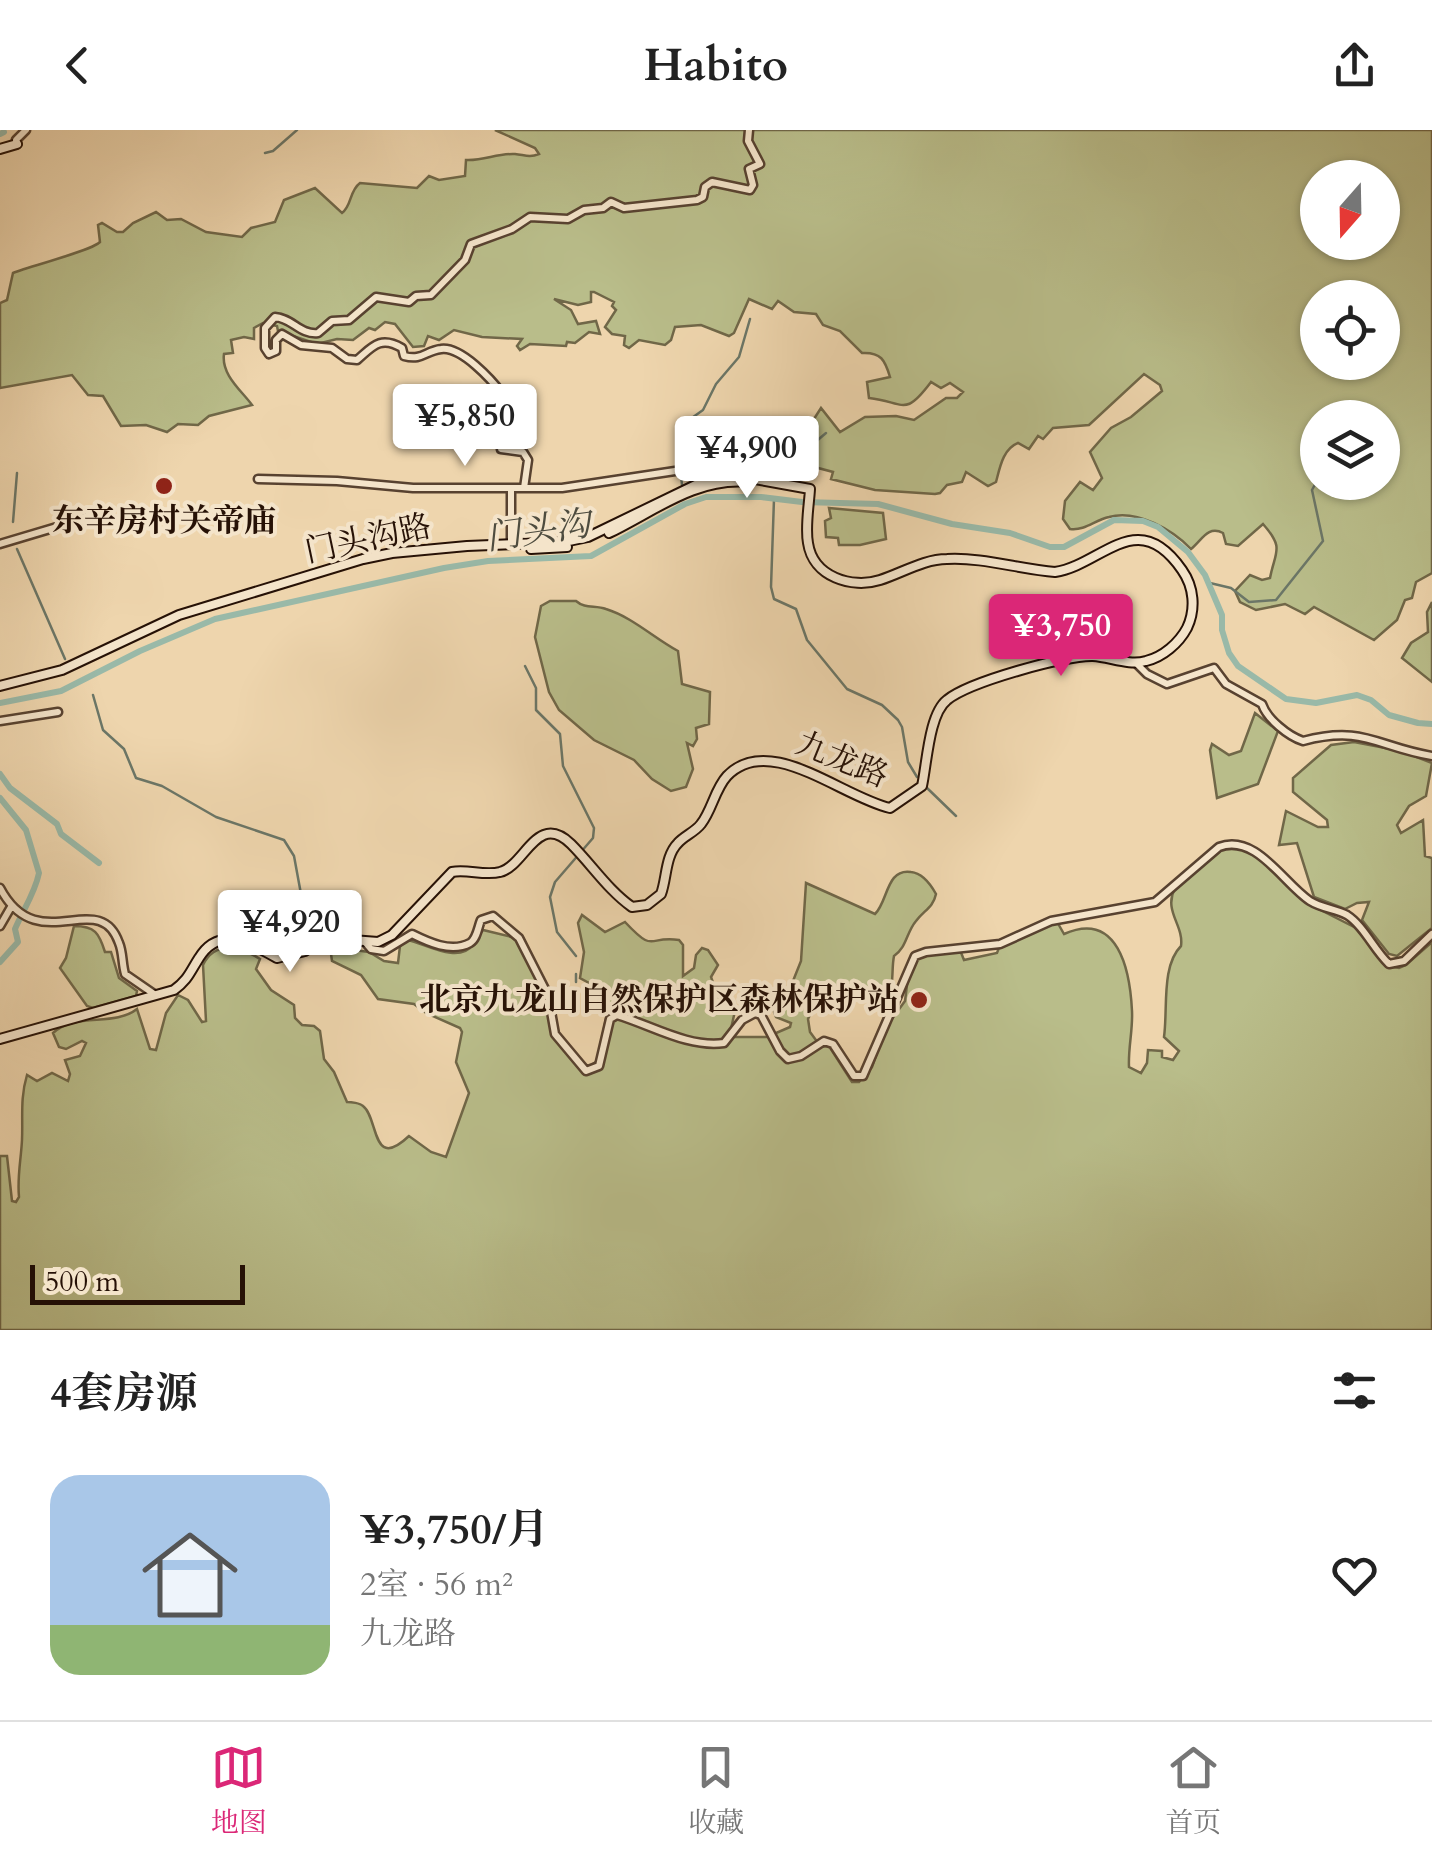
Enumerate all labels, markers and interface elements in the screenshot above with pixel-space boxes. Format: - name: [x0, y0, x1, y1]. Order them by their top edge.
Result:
- text: Habito: [644, 35, 788, 96]
- icon: back: [50, 38, 105, 93]
- icon: share: [1327, 38, 1382, 93]
- north arrow: [1300, 160, 1400, 260]
- map controls: [1300, 160, 1400, 500]
- button: locate: [1300, 280, 1400, 380]
- pin: ¥5,850: [384, 384, 546, 469]
- text: ¥5,850: [415, 394, 515, 438]
- button: layers: [1300, 400, 1400, 500]
- pin: ¥4,900: [666, 416, 828, 501]
- text: ¥4,900: [697, 426, 797, 470]
- marker: 东辛房村关帝庙: [153, 475, 175, 497]
- place label: 东辛房村关帝庙: [52, 499, 276, 543]
- water label: 门头沟: [483, 499, 598, 562]
- street label: 门头沟路: [301, 504, 435, 574]
- pin: ¥3,750: [980, 594, 1142, 679]
- text: ¥3,750: [1011, 604, 1111, 648]
- street label: 九龙路: [789, 722, 895, 798]
- pin: ¥4,920: [209, 890, 371, 975]
- text: ¥4,920: [240, 900, 340, 944]
- place label: 北京九龙山自然保护区森林保护站: [419, 978, 899, 1022]
- marker: 北京九龙山自然保护区森林保护站: [908, 989, 930, 1011]
- scale bar: [30, 1260, 245, 1304]
- text: 500 m: [45, 1263, 119, 1301]
- icon: filters: [1327, 1363, 1382, 1418]
- text: 4套房源: [50, 1365, 198, 1422]
- text: ¥3,750/月: [360, 1501, 549, 1558]
- icon: home: [130, 1515, 250, 1635]
- icon: heart: [1327, 1548, 1382, 1603]
- text: 2室 · 56 m²: [360, 1563, 513, 1607]
- text: 九龙路: [360, 1612, 456, 1656]
- tab: 地图: [211, 1740, 267, 1842]
- tab: 收藏: [688, 1740, 744, 1842]
- tab: 首页: [1165, 1740, 1221, 1842]

